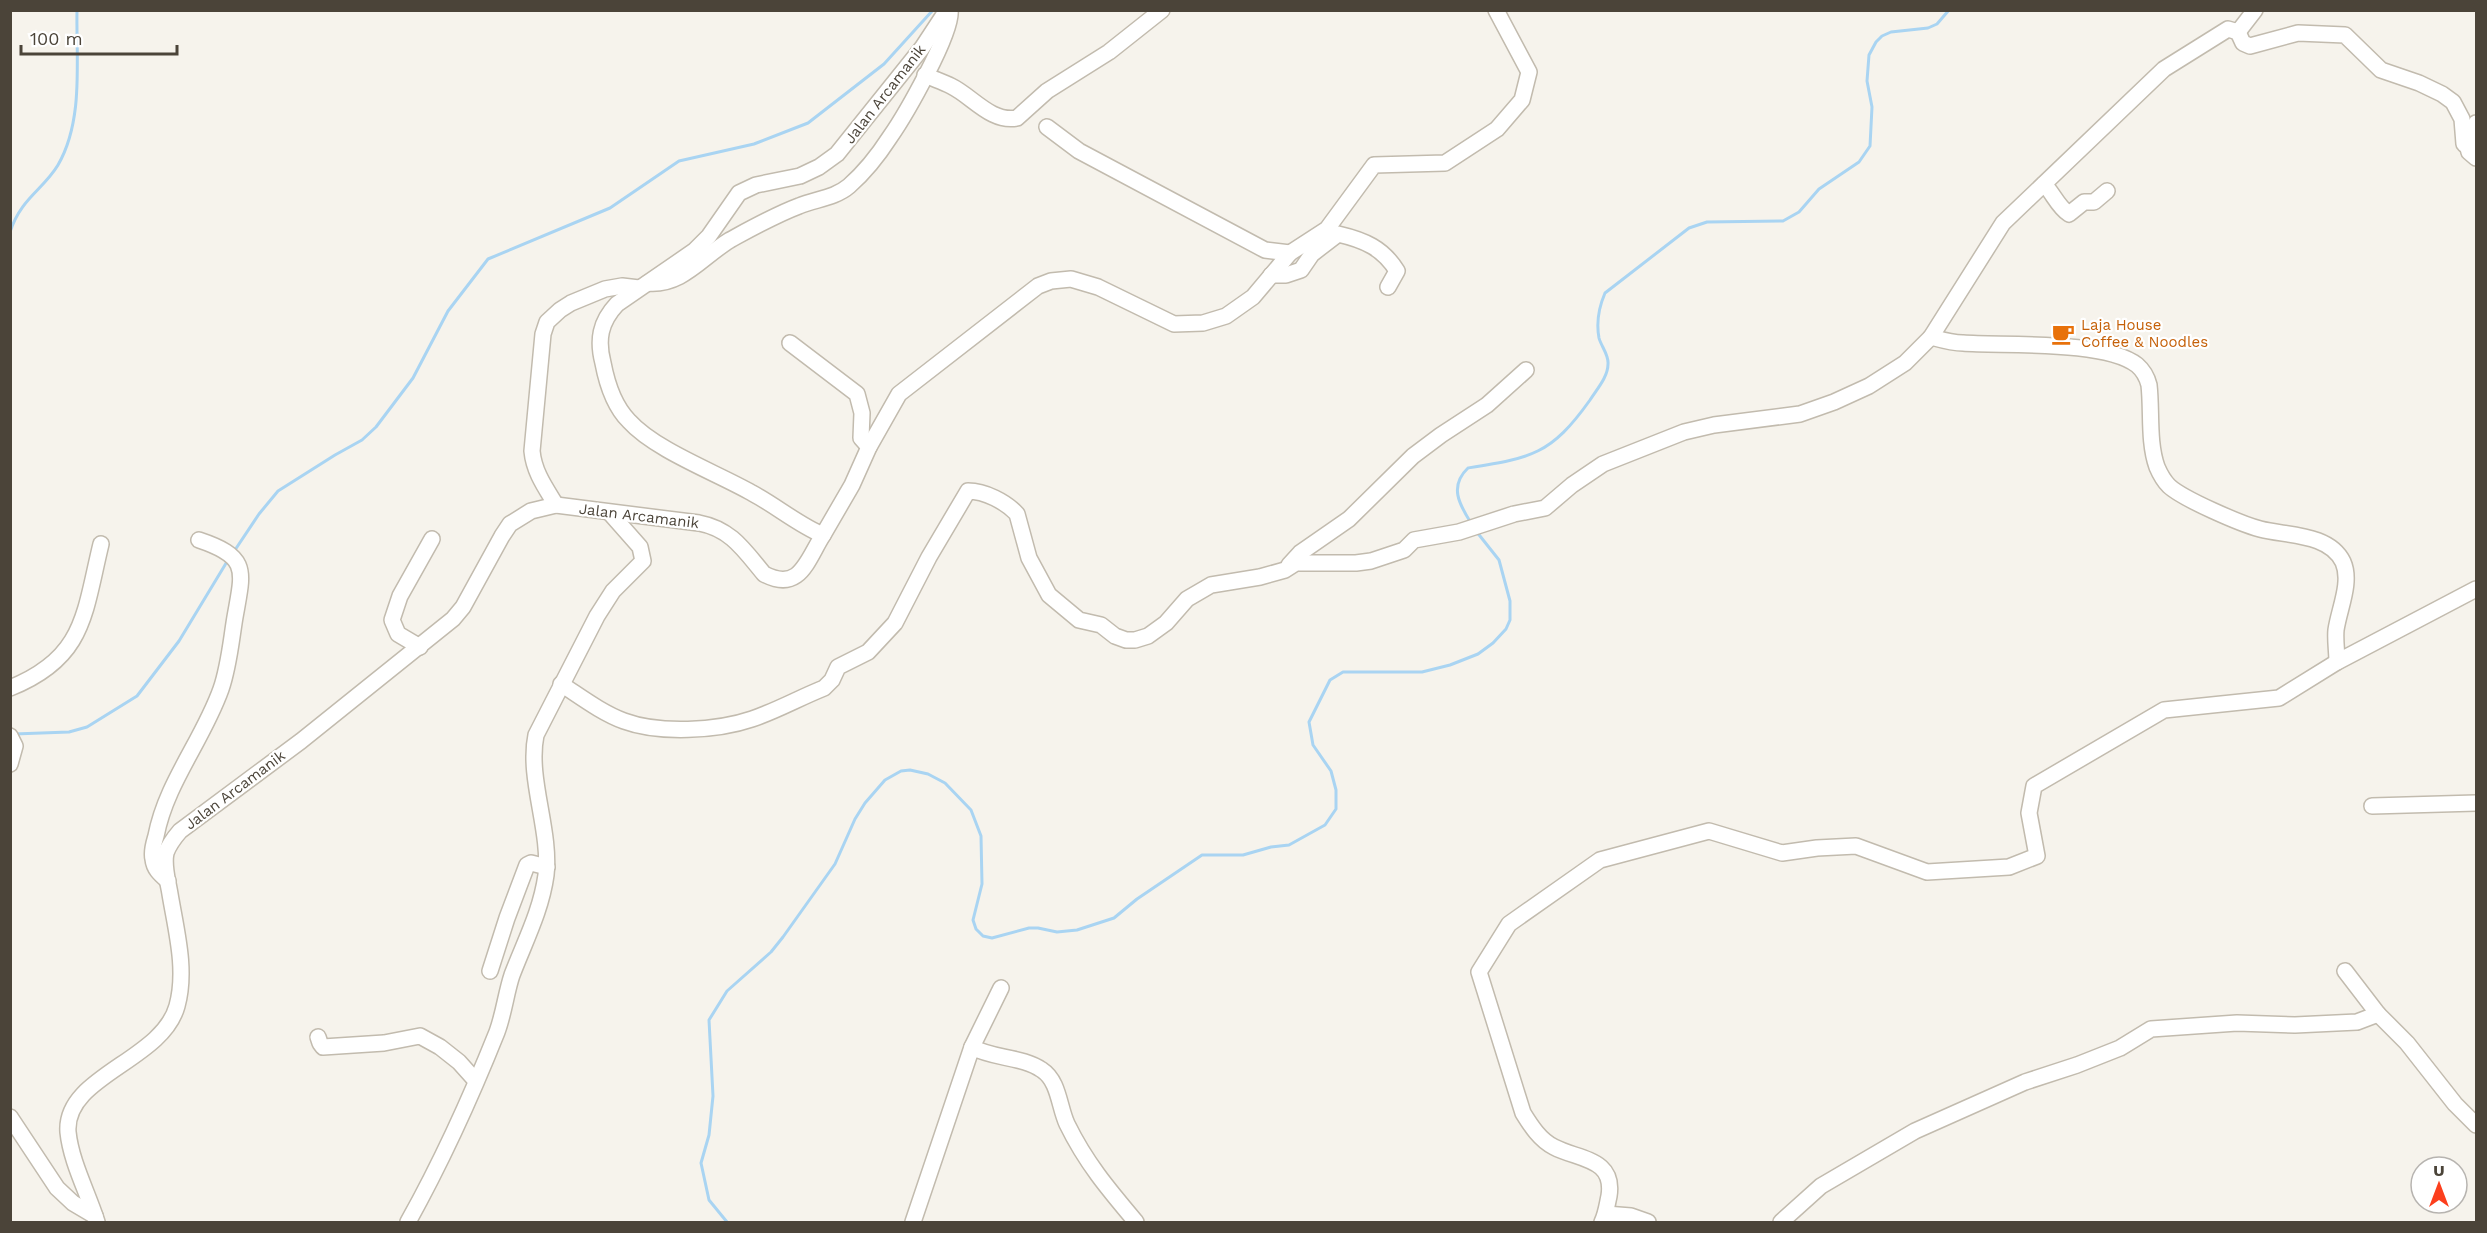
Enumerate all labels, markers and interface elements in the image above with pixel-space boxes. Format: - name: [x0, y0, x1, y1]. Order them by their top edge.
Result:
- scale bar: [21, 18, 177, 56]
- text: 100 m: [30, 28, 83, 49]
- street label: Jalan Arcamanik: [841, 40, 930, 147]
- place label: Laja House Coffee & Noodles: [2081, 316, 2208, 351]
- cafe icon: Laja House Coffee & Noodles: [2050, 321, 2076, 347]
- street label: Jalan Arcamanik: [578, 500, 701, 532]
- street label: Jalan Arcamanik: [181, 746, 289, 834]
- north arrow: [2409, 1155, 2469, 1215]
- text: U: [2433, 1161, 2445, 1180]

